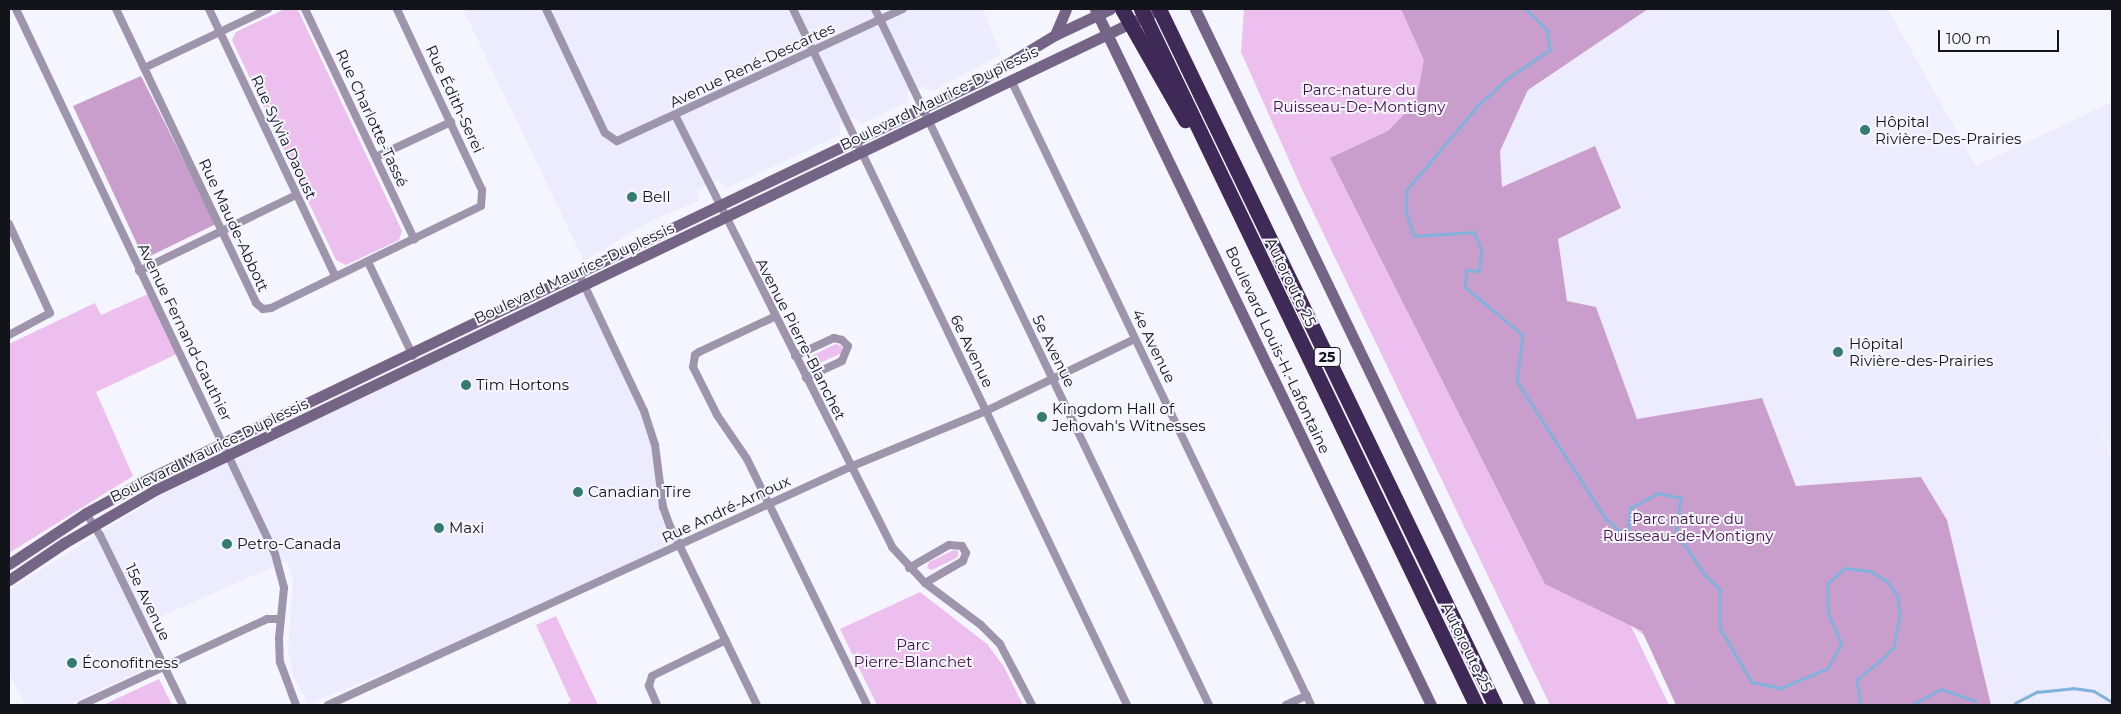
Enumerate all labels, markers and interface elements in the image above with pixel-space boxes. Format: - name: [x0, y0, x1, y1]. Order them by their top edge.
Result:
- street label: Avenue René-Descartes: [667, 19, 837, 111]
- scale bar: [1941, 20, 2062, 52]
- text: 100 m: [1946, 29, 1991, 48]
- street label: Rue Édith-Serei: [422, 42, 488, 156]
- street label: Boulevard Maurice-Duplessis: [837, 42, 1041, 154]
- street label: Rue Charlotte-Tassé: [332, 46, 412, 190]
- street label: Rue Sylvia Daoust: [247, 72, 321, 202]
- park label: Parc-nature du Ruisseau-De-Montigny: [1273, 80, 1445, 115]
- place label: Hôpital Rivière-Des-Prairies: [1875, 112, 2021, 147]
- marker: Hôpital Rivière-Des-Prairies: [1859, 124, 1871, 136]
- street label: Rue Maude-Abbott: [195, 156, 273, 294]
- place label: Bell: [642, 188, 670, 206]
- marker: Bell: [626, 191, 638, 203]
- street label: Boulevard Maurice-Duplessis: [471, 219, 677, 327]
- street label: Autoroute 25: [1262, 234, 1320, 330]
- street label: Avenue Fernand-Gauthier: [134, 240, 236, 424]
- street label: Boulevard Louis-H.-Lafontaine: [1222, 243, 1334, 457]
- street label: Avenue Pierre-Blanchet: [752, 255, 850, 423]
- street label: 4e Avenue: [1128, 306, 1180, 386]
- street label: 6e Avenue: [947, 312, 997, 390]
- street label: 5e Avenue: [1029, 312, 1079, 390]
- place label: Hôpital Rivière-des-Prairies: [1849, 334, 1993, 369]
- marker: Hôpital Rivière-des-Prairies: [1831, 345, 1845, 359]
- road number: 25: [1313, 346, 1341, 368]
- place label: Tim Hortons: [476, 376, 569, 394]
- marker: Tim Hortons: [460, 379, 472, 391]
- street label: Boulevard Maurice-Duplessis: [107, 394, 311, 506]
- place label: Kingdom Hall of Jehovah's Witnesses: [1052, 399, 1206, 434]
- marker: Kingdom Hall of Jehovah's Witnesses: [1036, 411, 1048, 423]
- street label: Rue André-Arnoux: [659, 471, 793, 547]
- place label: Canadian Tire: [588, 483, 691, 501]
- marker: Canadian Tire: [572, 486, 584, 498]
- park label: Parc nature du Ruisseau-de-Montigny: [1603, 509, 1773, 544]
- place label: Maxi: [449, 519, 484, 537]
- marker: Maxi: [433, 522, 445, 534]
- place label: Petro-Canada: [237, 535, 341, 553]
- marker: Petro-Canada: [221, 538, 233, 550]
- street label: 15e Avenue: [122, 561, 174, 643]
- street label: Autoroute 25: [1438, 599, 1496, 695]
- park label: Parc Pierre-Blanchet: [854, 635, 972, 670]
- place label: Éconofitness: [82, 654, 178, 672]
- marker: Éconofitness: [66, 657, 78, 669]

